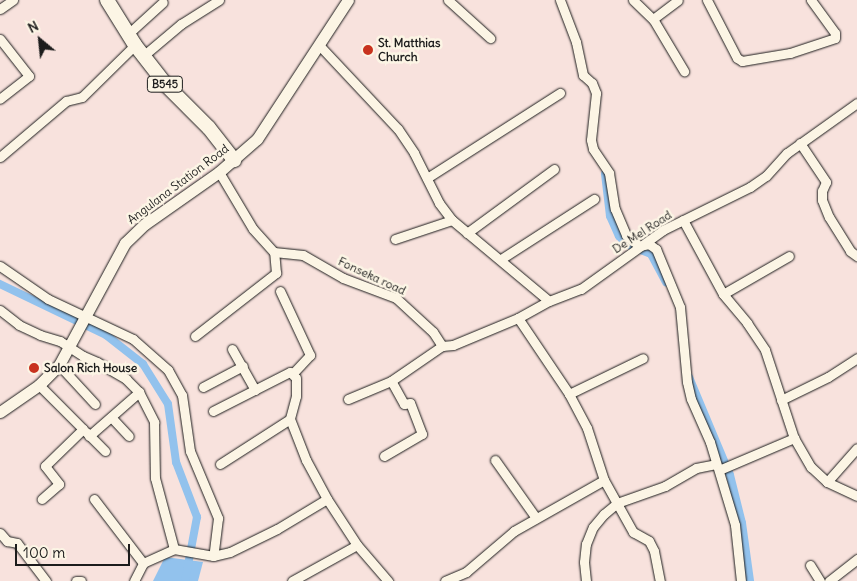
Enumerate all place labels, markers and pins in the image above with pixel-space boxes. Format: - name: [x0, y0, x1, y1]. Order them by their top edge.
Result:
- place label: St. Matthias Church: [378, 36, 440, 64]
- marker: St. Matthias Church: [362, 44, 374, 56]
- place label: Salon Rich House: [44, 361, 137, 375]
- marker: Salon Rich House: [28, 362, 40, 374]

